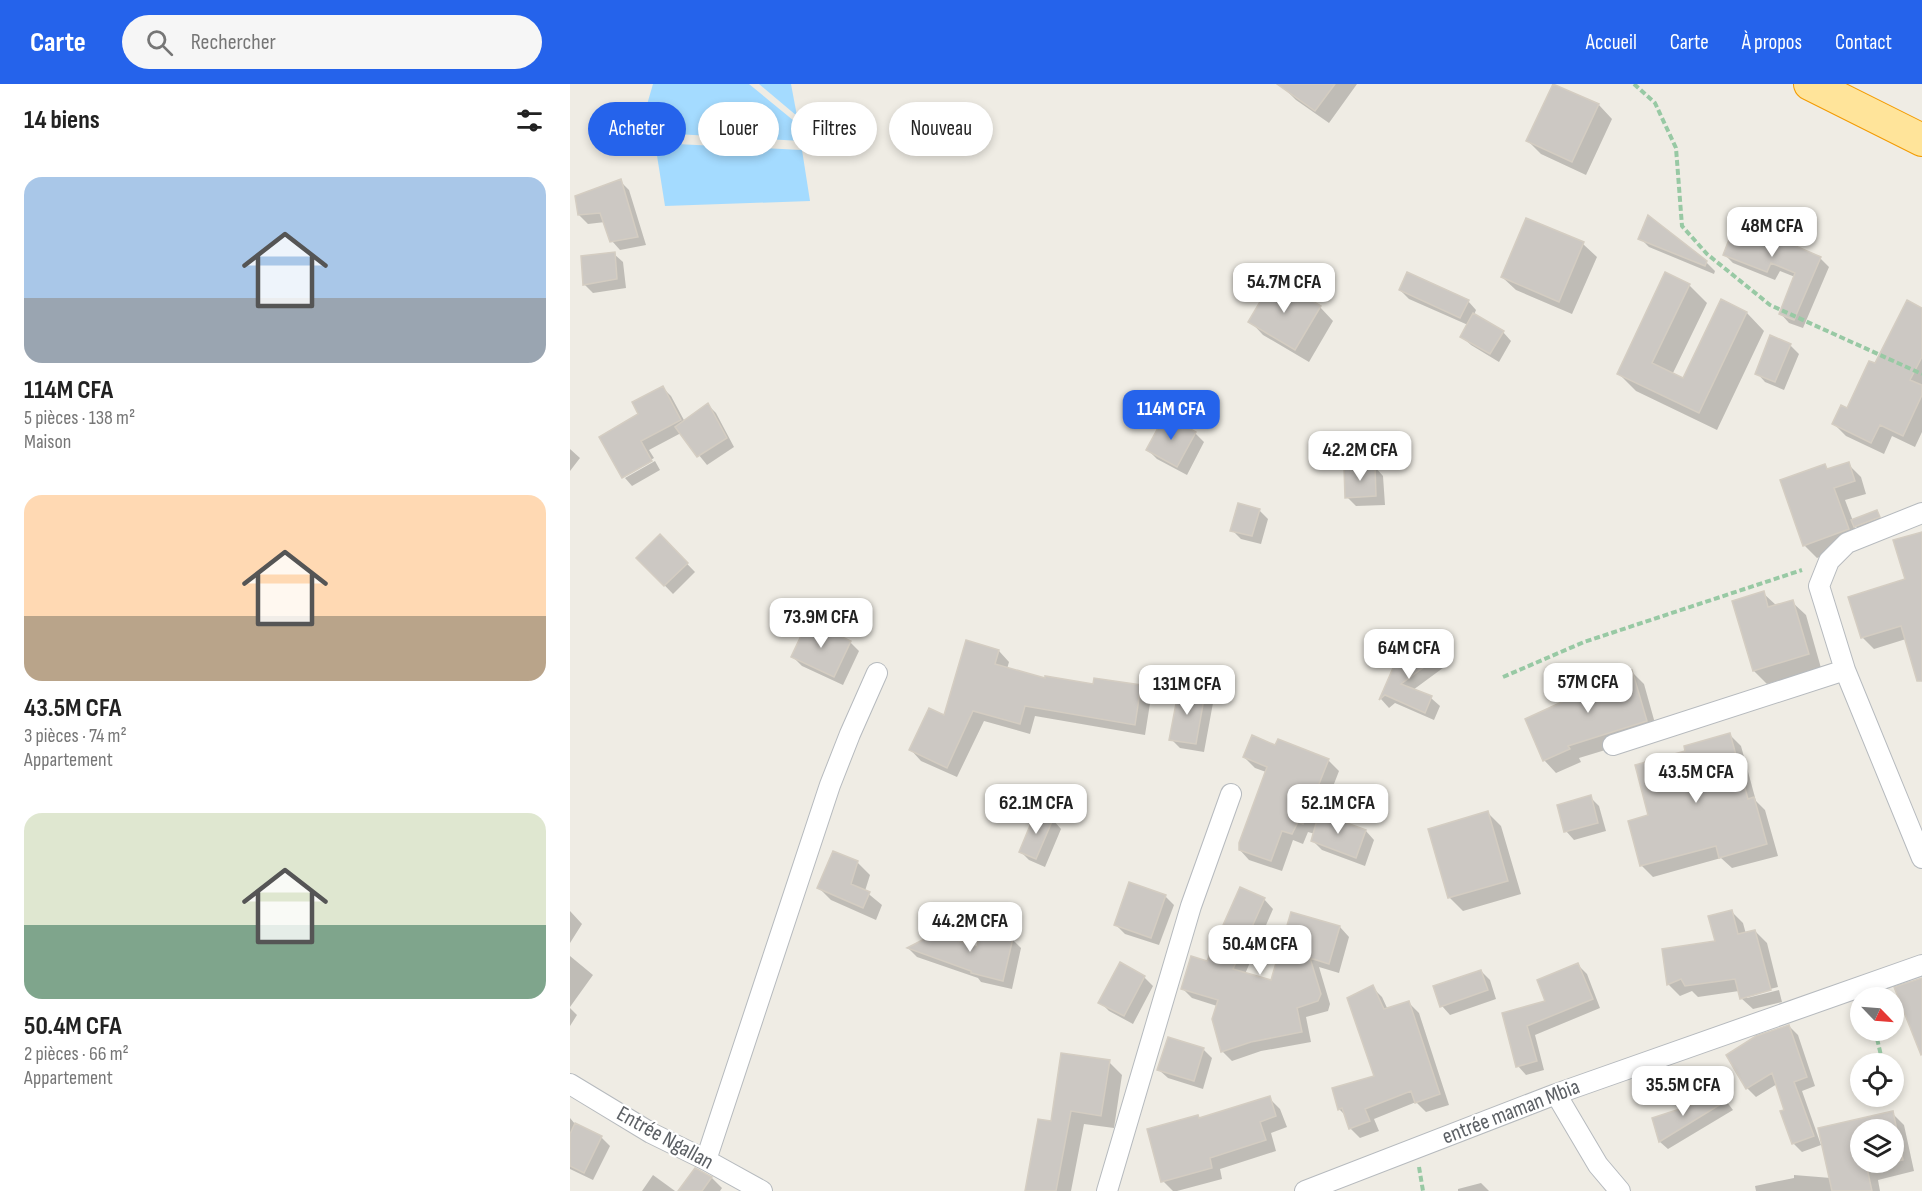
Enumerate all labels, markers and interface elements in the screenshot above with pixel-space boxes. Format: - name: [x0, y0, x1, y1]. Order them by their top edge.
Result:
- search box: [122, 15, 542, 69]
- text: Carte: [30, 26, 86, 59]
- icon: search: [143, 26, 176, 59]
- text: Rechercher: [191, 29, 276, 56]
- text: Accueil: [1586, 30, 1637, 55]
- text: Carte: [1670, 30, 1709, 55]
- text: À propos: [1742, 30, 1802, 55]
- text: Contact: [1835, 30, 1892, 55]
- chip: Acheter: [588, 102, 686, 156]
- chip: Louer: [698, 102, 779, 156]
- chip: Filtres: [791, 102, 877, 156]
- chip: Nouveau: [889, 102, 993, 156]
- icon: filters: [513, 104, 546, 137]
- text: 14 biens: [24, 105, 100, 136]
- pin: 48M CFA: [1717, 207, 1827, 258]
- text: 48M CFA: [1741, 214, 1803, 238]
- icon: home: [231, 216, 339, 324]
- pin: 54.7M CFA: [1215, 263, 1353, 314]
- text: 54.7M CFA: [1247, 270, 1321, 294]
- text: 114M CFA: [24, 375, 113, 406]
- pin: 114M CFA: [1109, 390, 1233, 441]
- text: 114M CFA: [1137, 397, 1205, 421]
- text: 5 pièces · 138 m²: [24, 406, 135, 430]
- text: Maison: [24, 430, 71, 454]
- pin: 42.2M CFA: [1291, 431, 1429, 482]
- text: 42.2M CFA: [1322, 438, 1398, 462]
- icon: home: [231, 534, 339, 642]
- pin: 73.9M CFA: [752, 598, 890, 649]
- text: 73.9M CFA: [784, 605, 858, 629]
- pin: 64M CFA: [1354, 629, 1464, 680]
- text: 64M CFA: [1378, 636, 1440, 660]
- pin: 57M CFA: [1533, 663, 1643, 714]
- pin: 131M CFA: [1125, 665, 1249, 716]
- text: 57M CFA: [1558, 670, 1618, 694]
- text: 131M CFA: [1153, 672, 1221, 696]
- text: 43.5M CFA: [24, 693, 121, 724]
- text: 3 pièces · 74 m²: [24, 724, 127, 748]
- text: Appartement: [24, 748, 113, 772]
- pin: 43.5M CFA: [1627, 753, 1765, 804]
- text: 43.5M CFA: [1659, 760, 1733, 784]
- pin: 62.1M CFA: [967, 784, 1105, 835]
- pin: 52.1M CFA: [1269, 784, 1407, 835]
- text: 62.1M CFA: [999, 791, 1073, 815]
- text: 52.1M CFA: [1301, 791, 1375, 815]
- icon: home: [231, 852, 339, 960]
- pin: 44.2M CFA: [901, 902, 1039, 953]
- text: 44.2M CFA: [932, 909, 1008, 933]
- pin: 50.4M CFA: [1191, 925, 1329, 976]
- text: 50.4M CFA: [1222, 932, 1298, 956]
- north arrow: [1850, 987, 1904, 1041]
- map controls: [1850, 987, 1904, 1173]
- text: 50.4M CFA: [24, 1011, 122, 1042]
- text: 2 pièces · 66 m²: [24, 1042, 129, 1066]
- button: locate: [1850, 1053, 1904, 1107]
- text: Appartement: [24, 1066, 113, 1090]
- pin: 35.5M CFA: [1614, 1066, 1752, 1117]
- street label: entrée maman Mbia: [1438, 1073, 1584, 1151]
- text: 35.5M CFA: [1646, 1073, 1720, 1097]
- street label: Entrée Ngallan: [612, 1100, 718, 1176]
- button: layers: [1850, 1119, 1904, 1173]

